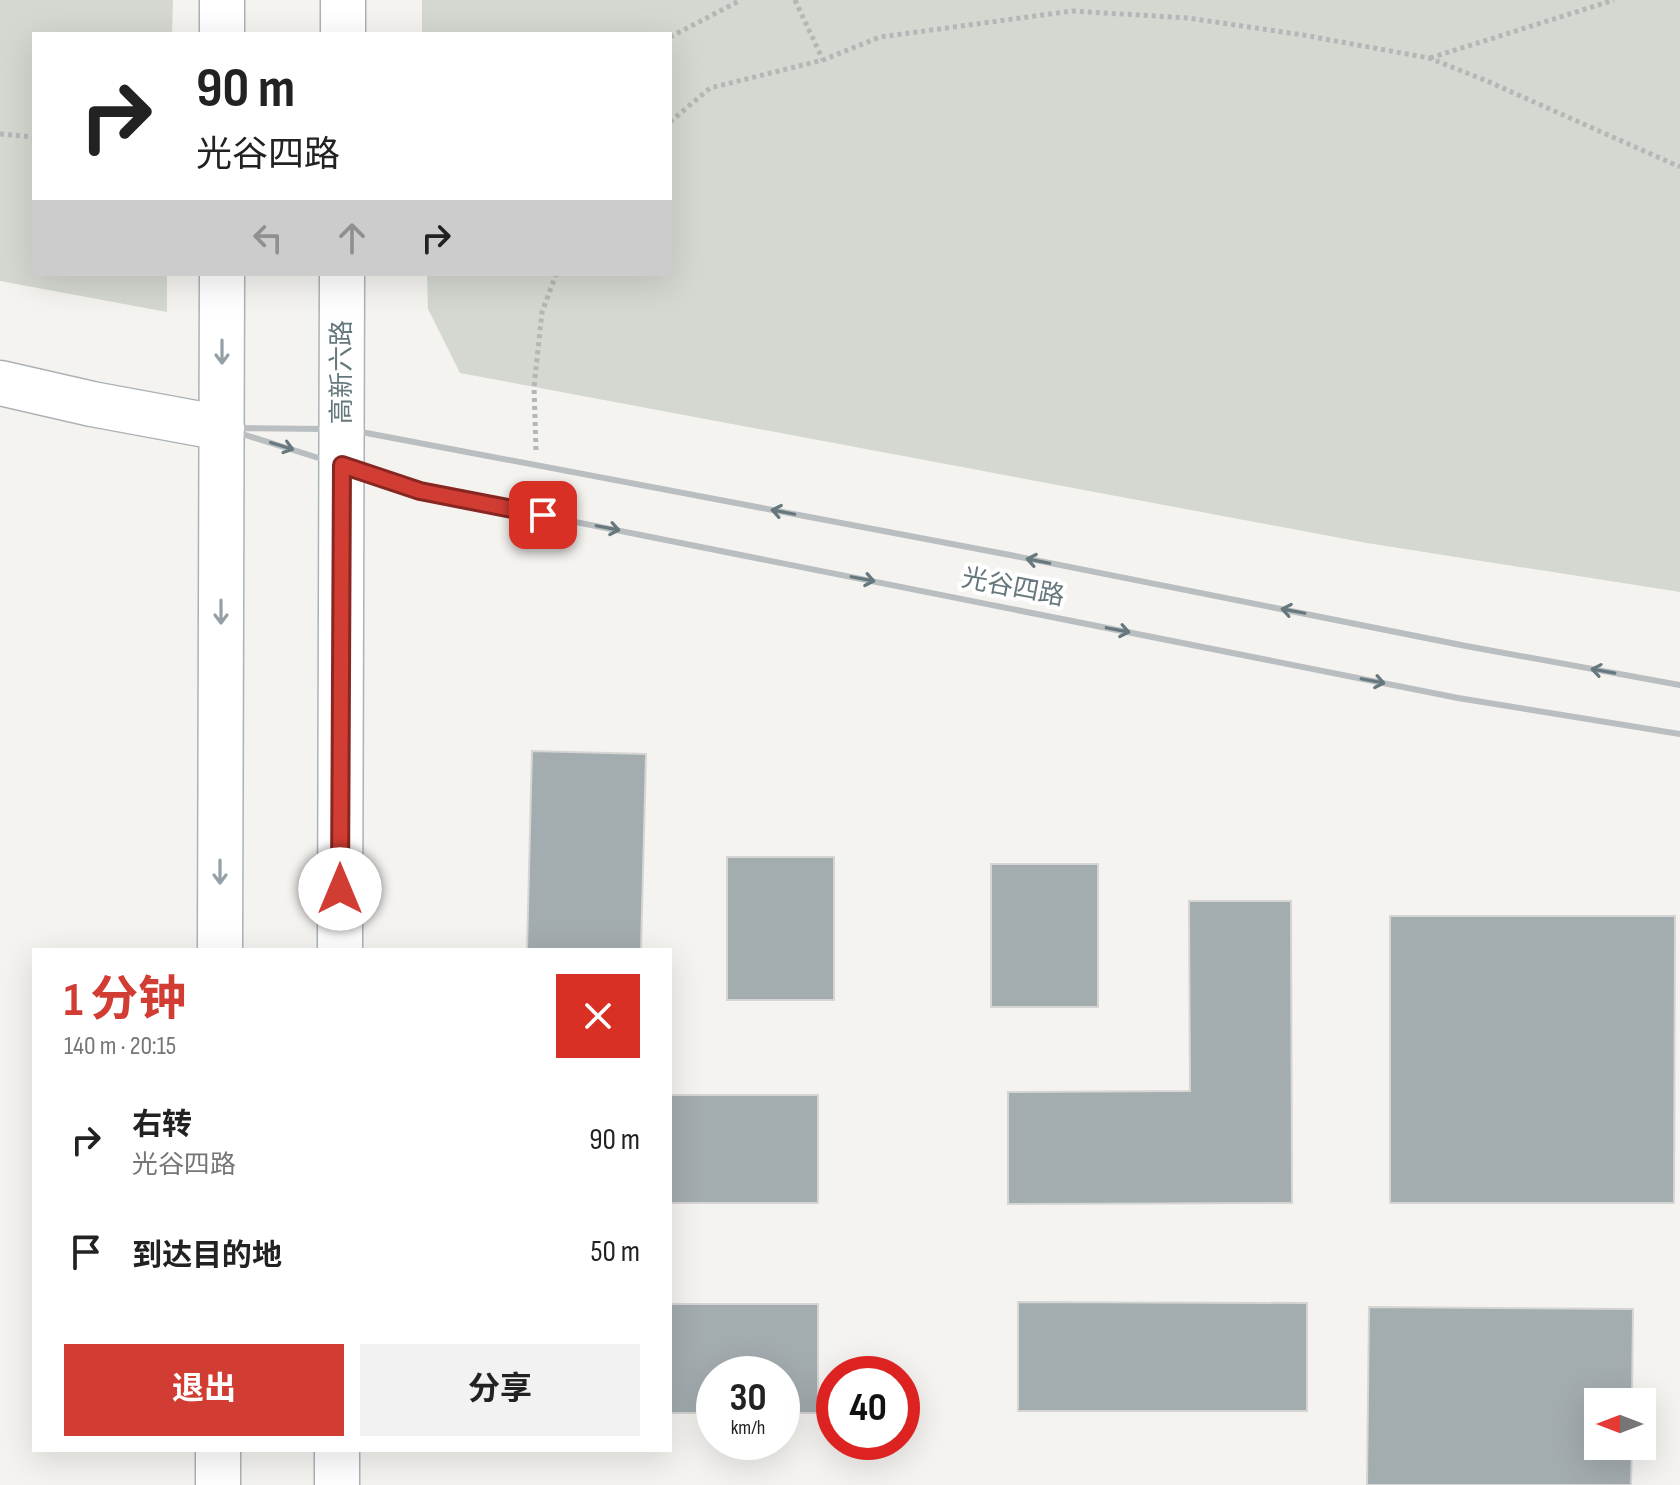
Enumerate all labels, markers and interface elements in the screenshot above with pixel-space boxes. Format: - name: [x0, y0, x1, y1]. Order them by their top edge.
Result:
- text: 90 m: [196, 56, 295, 123]
- icon: right: [64, 64, 168, 168]
- text: 光谷四路: [196, 134, 340, 177]
- icon: left: [246, 216, 290, 260]
- icon: ahead: [330, 216, 374, 260]
- icon: right: [414, 216, 458, 260]
- street label: 高新六路: [327, 320, 358, 424]
- one-way arrow: [214, 338, 230, 365]
- one-way arrow: [269, 440, 294, 455]
- pin: [509, 481, 577, 549]
- icon: arrive: [521, 493, 565, 537]
- one-way arrow: [770, 504, 796, 519]
- one-way arrow: [595, 521, 620, 536]
- one-way arrow: [1026, 552, 1051, 567]
- street label: 光谷四路: [959, 563, 1067, 613]
- one-way arrow: [850, 572, 875, 587]
- one-way arrow: [213, 598, 229, 625]
- one-way arrow: [1281, 603, 1306, 618]
- one-way arrow: [1105, 623, 1130, 638]
- one-way arrow: [1591, 663, 1617, 678]
- one-way arrow: [1360, 674, 1385, 689]
- position arrow: [298, 847, 382, 931]
- one-way arrow: [212, 858, 228, 885]
- text: 1 分钟: [64, 972, 186, 1029]
- button: close: [556, 974, 640, 1058]
- text: 140 m · 20:15: [64, 1031, 176, 1062]
- text: 右转: [132, 1107, 192, 1143]
- icon: right: [64, 1118, 108, 1162]
- text: 90 m: [589, 1122, 640, 1158]
- text: 光谷四路: [132, 1150, 236, 1181]
- icon: arrive: [64, 1230, 108, 1274]
- text: 50 m: [591, 1234, 640, 1270]
- text: 到达目的地: [132, 1238, 282, 1274]
- button: 退出: [64, 1344, 344, 1436]
- button: 分享: [360, 1344, 640, 1436]
- speed limit sign: 40: [816, 1356, 920, 1460]
- text: 30: [730, 1374, 766, 1422]
- north arrow: [1584, 1388, 1656, 1460]
- map controls: [1584, 1388, 1656, 1460]
- text: km/h: [731, 1416, 765, 1440]

